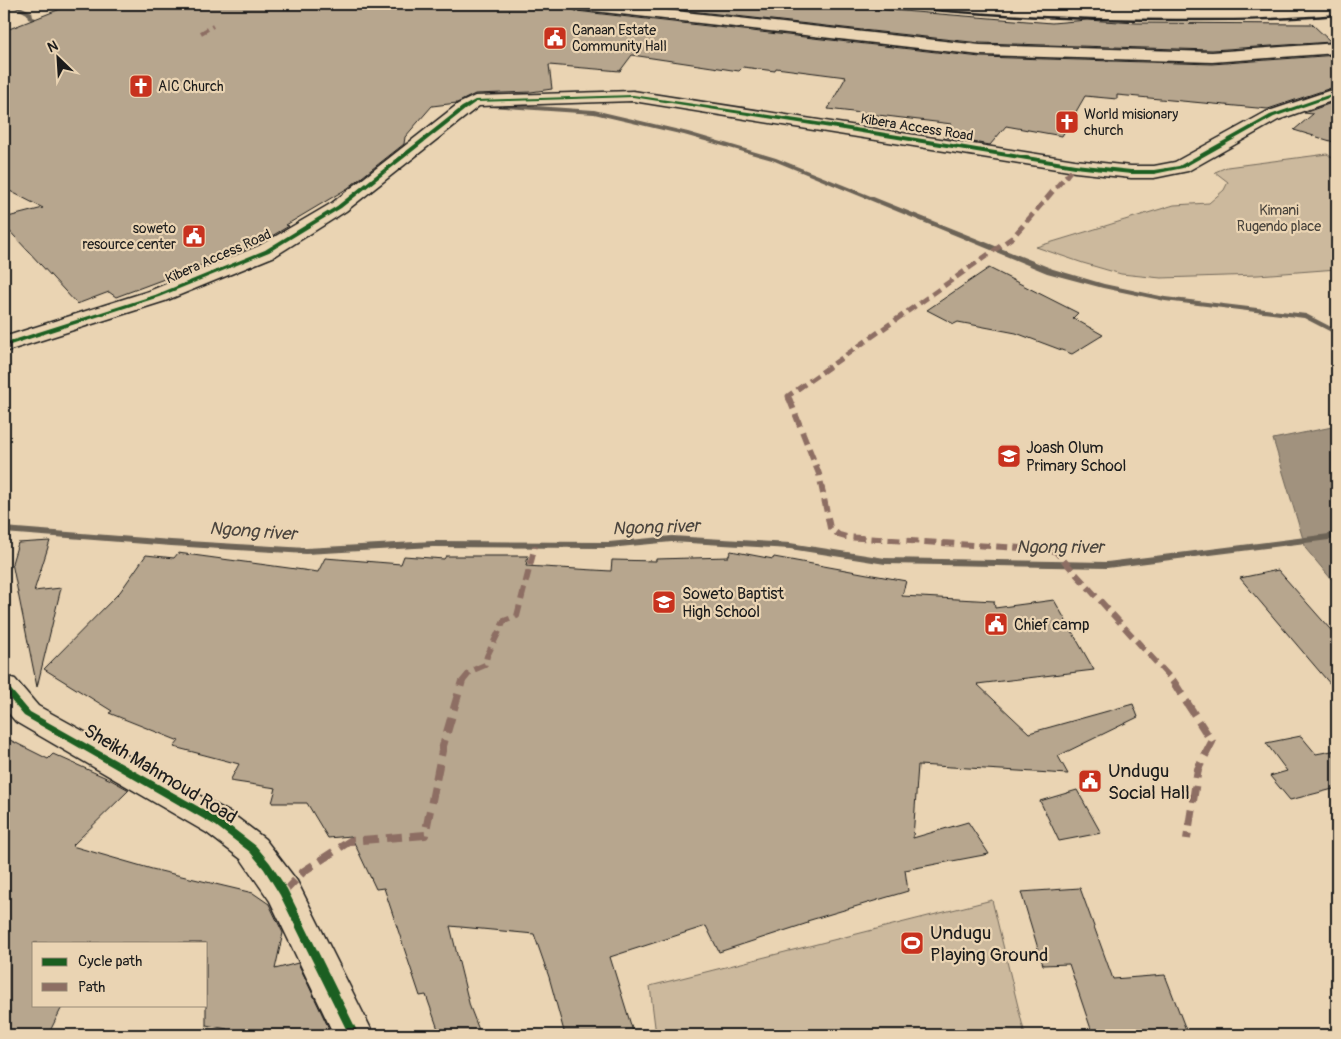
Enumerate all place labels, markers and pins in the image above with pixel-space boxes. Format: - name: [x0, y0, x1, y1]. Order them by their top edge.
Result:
- place label: Canaan Estate Community Hall: [572, 22, 667, 55]
- public building icon: Canaan Estate Community Hall: [542, 25, 568, 51]
- church icon: AIC Church: [128, 73, 154, 99]
- place label: AIC Church: [158, 78, 224, 95]
- place label: World misionary church: [1084, 106, 1178, 139]
- church icon: World misionary church: [1054, 109, 1080, 135]
- place label: soweto resource center: [82, 220, 176, 253]
- public building icon: soweto resource center: [181, 223, 207, 249]
- place label: Joash Olum Primary School: [1026, 438, 1126, 476]
- school or university icon: Joash Olum Primary School: [996, 443, 1022, 469]
- place label: Soweto Baptist High School: [682, 584, 784, 622]
- school or university icon: Soweto Baptist High School: [651, 589, 677, 615]
- public building icon: Chief camp: [983, 611, 1009, 637]
- place label: Chief camp: [1014, 615, 1090, 635]
- place label: Undugu Social Hall: [1108, 759, 1190, 805]
- public building icon: Undugu Social Hall: [1077, 768, 1103, 794]
- place label: Undugu Playing Ground: [930, 921, 1048, 967]
- sports icon: Undugu Playing Ground: [899, 930, 925, 956]

